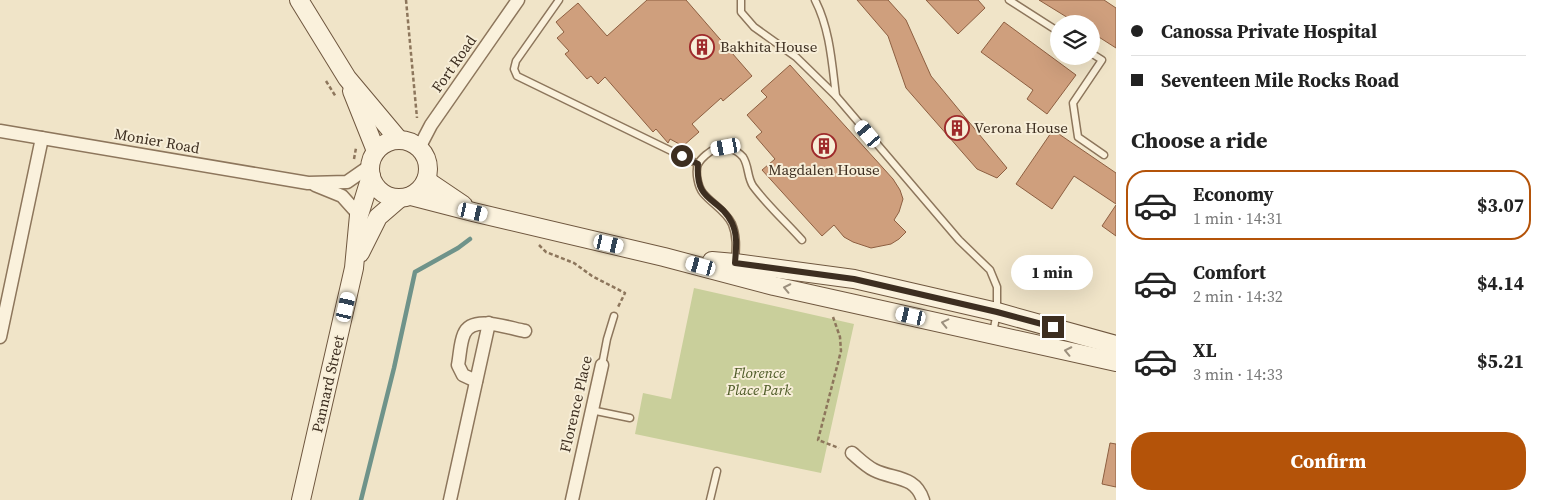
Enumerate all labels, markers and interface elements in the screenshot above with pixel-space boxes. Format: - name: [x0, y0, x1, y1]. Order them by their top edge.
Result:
- map controls: [1050, 15, 1100, 65]
- button: layers: [1050, 15, 1100, 65]
- text: Canossa Private Hospital: [1161, 18, 1377, 44]
- street label: Fort Road: [426, 31, 481, 96]
- building icon: Bakhita House: [689, 34, 715, 60]
- place label: Bakhita House: [720, 36, 818, 57]
- text: Seventeen Mile Rocks Road: [1161, 67, 1399, 93]
- building icon: Verona House: [944, 115, 970, 141]
- place label: Verona House: [974, 117, 1068, 138]
- car: [852, 118, 883, 150]
- street label: Monier Road: [113, 123, 202, 158]
- text: Choose a ride: [1131, 125, 1268, 155]
- building icon: Magdalen House: [811, 133, 837, 159]
- car: [709, 137, 742, 157]
- route start: [671, 145, 693, 167]
- place label: Magdalen House: [768, 159, 880, 180]
- text: Economy: [1193, 181, 1274, 207]
- icon: car: [1133, 183, 1178, 228]
- text: $3.07: [1477, 192, 1524, 218]
- car: [456, 201, 489, 223]
- text: 1 min · 14:31: [1193, 207, 1283, 229]
- car: [592, 233, 625, 255]
- car: [684, 255, 717, 277]
- callout: 1 min: [1012, 255, 1094, 290]
- text: Comfort: [1193, 259, 1266, 285]
- text: 1 min: [1031, 261, 1073, 283]
- icon: car: [1133, 261, 1178, 306]
- text: $4.14: [1477, 270, 1524, 296]
- one-way arrow: [782, 284, 791, 294]
- text: 2 min · 14:32: [1193, 285, 1283, 307]
- car: [335, 291, 356, 323]
- car: [894, 305, 927, 327]
- route end: [1042, 316, 1064, 338]
- one-way arrow: [941, 319, 950, 329]
- street label: Pannard Street: [306, 333, 349, 435]
- text: XL: [1193, 337, 1216, 363]
- icon: car: [1133, 339, 1178, 384]
- one-way arrow: [1064, 346, 1073, 357]
- text: $5.21: [1477, 348, 1524, 374]
- street label: Florence Place: [554, 353, 597, 454]
- park label: Florence Place Park: [726, 362, 792, 400]
- text: 3 min · 14:33: [1193, 363, 1283, 385]
- button: Confirm: [1131, 432, 1526, 490]

